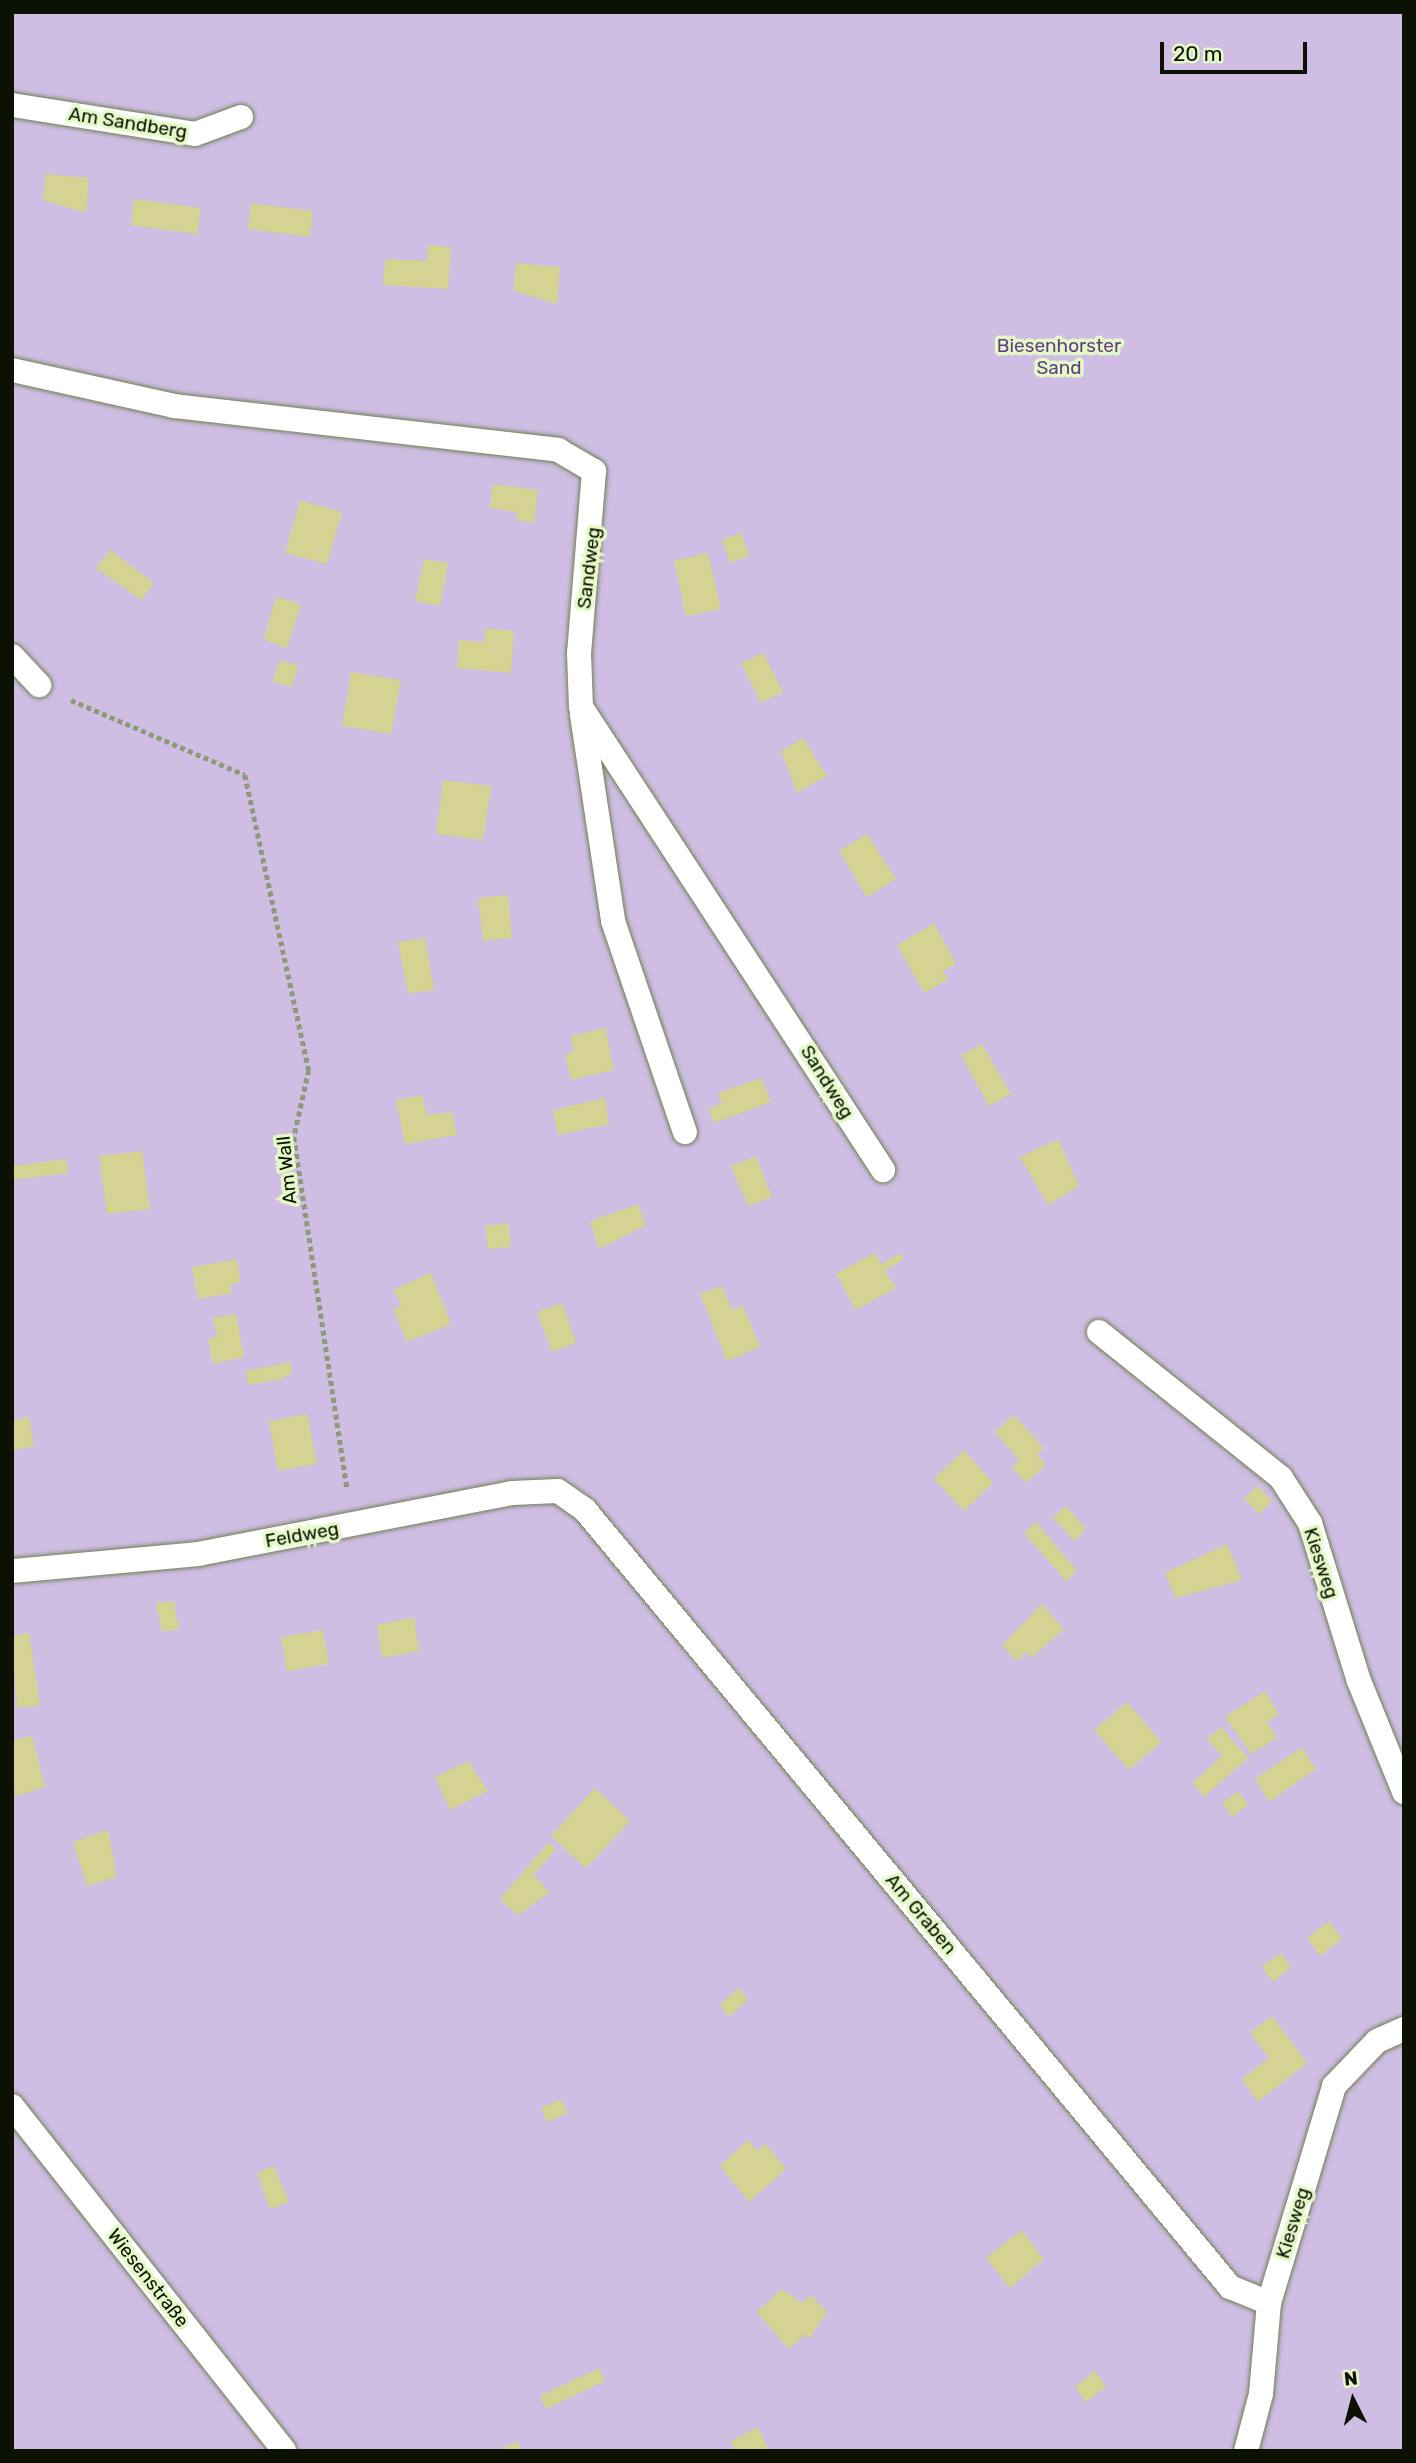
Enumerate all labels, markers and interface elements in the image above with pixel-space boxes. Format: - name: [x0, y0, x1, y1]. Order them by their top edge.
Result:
- scale bar: [1164, 28, 1311, 72]
- text: 20 m: [1173, 41, 1222, 66]
- street label: Am Sandberg: [67, 102, 189, 144]
- park label: Biesenhorster Sand: [997, 335, 1121, 379]
- street label: Sandweg: [573, 526, 605, 610]
- street label: Sandweg: [796, 1041, 858, 1123]
- street label: Am Wall: [272, 1135, 302, 1205]
- street label: Feldweg: [263, 1517, 341, 1553]
- street label: Kiesweg: [1299, 1525, 1343, 1601]
- street label: Am Graben: [881, 1869, 961, 1959]
- street label: Kiesweg: [1271, 2185, 1315, 2261]
- street label: Wiesenstraße: [102, 2224, 194, 2332]
- north arrow: [1318, 2365, 1388, 2435]
- text: N: [1343, 2366, 1359, 2391]

